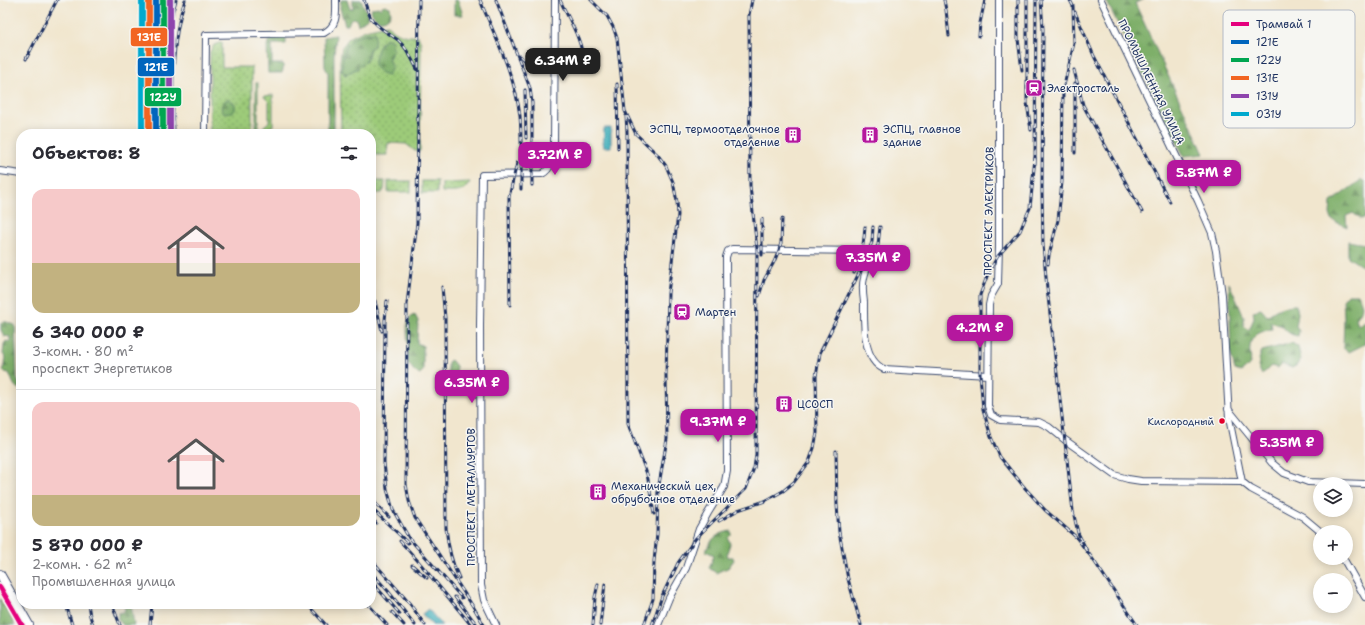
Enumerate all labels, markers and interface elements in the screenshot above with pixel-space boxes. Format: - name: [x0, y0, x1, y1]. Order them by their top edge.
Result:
- legend: [1223, 10, 1355, 128]
- street label: ПРОМЫШЛЕННАЯ УЛИЦА: [1114, 17, 1188, 147]
- text: Трамвай 1: [1256, 17, 1312, 32]
- line badge: 131Е: [130, 27, 168, 47]
- text: 131Е: [137, 30, 161, 45]
- text: 121Е: [1256, 35, 1279, 50]
- pin: 6.34M ₽: [526, 48, 600, 82]
- text: 6.34M ₽: [534, 52, 592, 69]
- text: 122У: [1256, 53, 1282, 68]
- line badge: 121Е: [137, 57, 175, 77]
- text: 121Е: [144, 60, 168, 75]
- text: 131Е: [1256, 71, 1279, 86]
- station icon: Электросталь: [1024, 78, 1044, 98]
- place label: Электросталь: [1047, 81, 1120, 96]
- line badge: 122У: [144, 87, 182, 107]
- text: 131У: [1256, 89, 1279, 104]
- text: 122У: [150, 90, 176, 105]
- text: 031У: [1256, 107, 1282, 122]
- place label: ЭСПЦ, термоотделочное отделение: [650, 122, 780, 150]
- place label: ЭСПЦ, главное здание: [883, 122, 961, 150]
- building icon: ЭСПЦ, термоотделочное отделение: [783, 125, 803, 145]
- building icon: ЭСПЦ, главное здание: [860, 125, 880, 145]
- text: Объектов: 8: [32, 142, 141, 164]
- icon: filters: [338, 142, 360, 164]
- pin: 3.72M ₽: [518, 142, 592, 176]
- text: 3.72M ₽: [527, 146, 583, 163]
- street label: ПРОСПЕКТ ЭЛЕКТРИКОВ: [980, 146, 998, 275]
- pin: 5.87M ₽: [1167, 160, 1241, 194]
- text: 5.87M ₽: [1176, 164, 1232, 181]
- icon: home: [160, 215, 232, 287]
- pin: 7.35M ₽: [836, 245, 910, 279]
- text: 7.35M ₽: [845, 249, 901, 266]
- station icon: Мартен: [672, 302, 692, 322]
- place label: Мартен: [695, 305, 736, 320]
- pin: 4.2M ₽: [947, 315, 1013, 349]
- text: 4.2M ₽: [956, 319, 1004, 336]
- text: 6 340 000 ₽: [32, 321, 145, 343]
- text: 3-комн. · 80 m²: [32, 343, 134, 360]
- text: проспект Энергетиков: [32, 360, 172, 377]
- pin: 6.35M ₽: [435, 370, 509, 404]
- text: 6.35M ₽: [444, 374, 500, 391]
- building icon: ЦСОСП: [774, 394, 794, 414]
- place label: ЦСОСП: [797, 397, 833, 412]
- pin: 9.37M ₽: [681, 409, 755, 443]
- text: 9.37M ₽: [690, 413, 747, 430]
- place label: Кислородный: [1148, 415, 1214, 428]
- marker: Кислородный: [1217, 416, 1227, 426]
- street label: ПРОСПЕКТ МЕТАЛЛУРГОВ: [464, 427, 479, 566]
- icon: home: [160, 428, 232, 500]
- pin: 5.35M ₽: [1250, 430, 1324, 464]
- text: 5.35M ₽: [1259, 434, 1315, 451]
- map controls: [1313, 477, 1353, 613]
- button: layers: [1313, 477, 1353, 517]
- place label: Механический цех, обрубочное отделение: [611, 479, 735, 507]
- building icon: Механический цех, обрубочное отделение: [588, 482, 608, 502]
- button: +: [1313, 525, 1353, 565]
- text: 5 870 000 ₽: [32, 534, 143, 556]
- text: 2-комн. · 62 m²: [32, 556, 132, 573]
- text: Промышленная улица: [32, 573, 175, 590]
- button: −: [1313, 573, 1353, 613]

